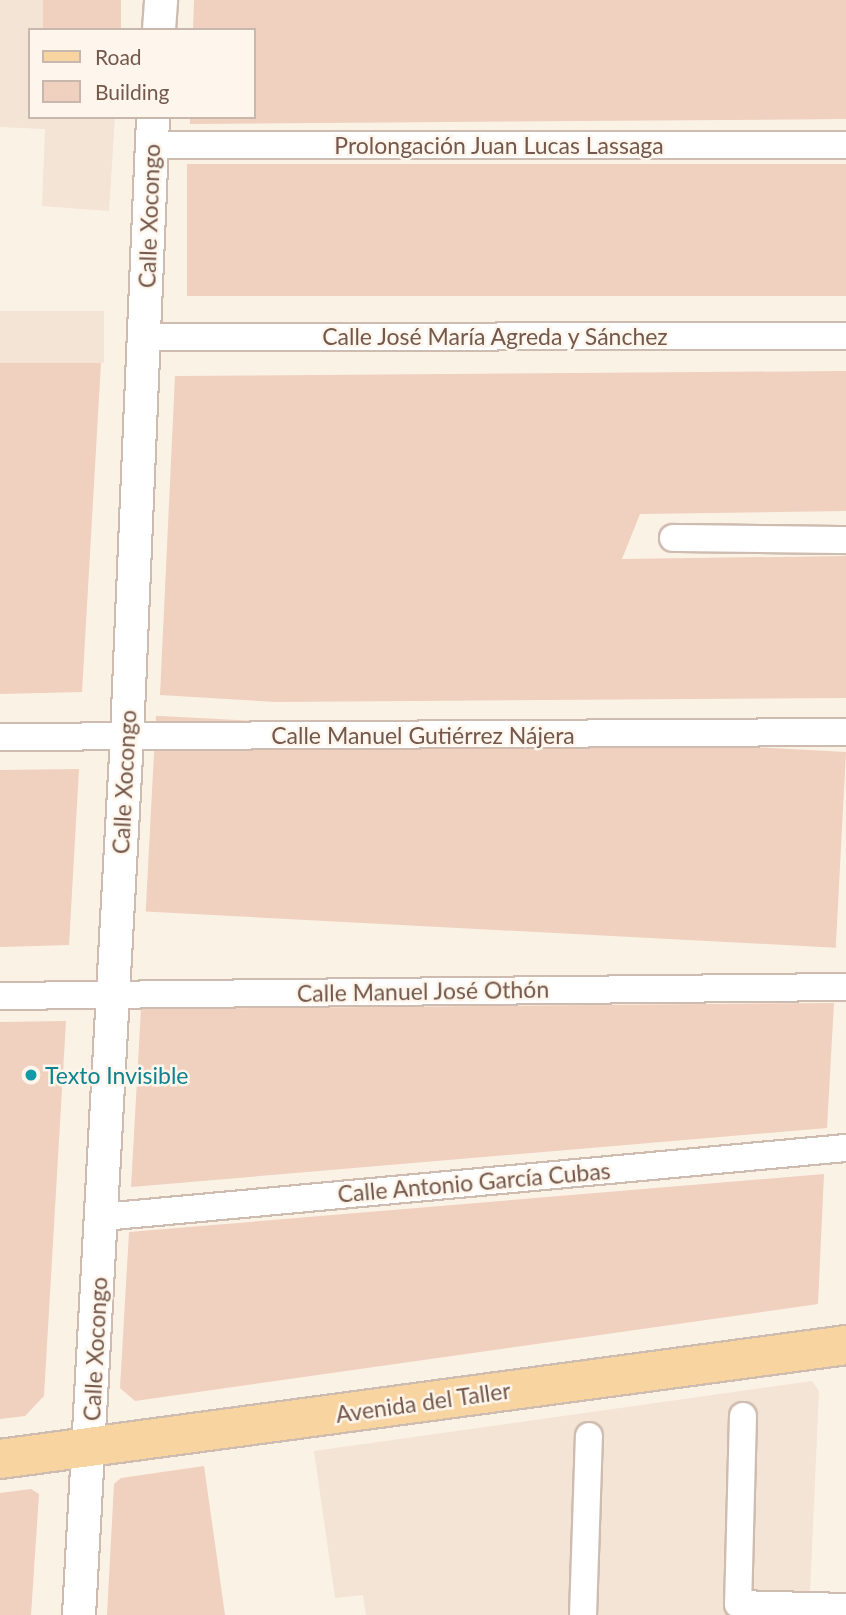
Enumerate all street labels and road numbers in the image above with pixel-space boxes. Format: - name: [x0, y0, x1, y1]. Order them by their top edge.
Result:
- street label: Prolongación Juan Lucas Lassaga: [334, 131, 664, 159]
- street label: Calle Xocongo: [133, 143, 165, 289]
- street label: Calle José María Agreda y Sánchez: [321, 322, 669, 350]
- street label: Calle Xocongo: [106, 709, 142, 855]
- street label: Calle Manuel Gutiérrez Nájera: [271, 721, 575, 749]
- street label: Calle Manuel José Othón: [296, 975, 550, 1007]
- street label: Calle Antonio García Cubas: [336, 1156, 612, 1208]
- street label: Calle Xocongo: [77, 1276, 113, 1422]
- street label: Avenida del Taller: [333, 1376, 513, 1428]

